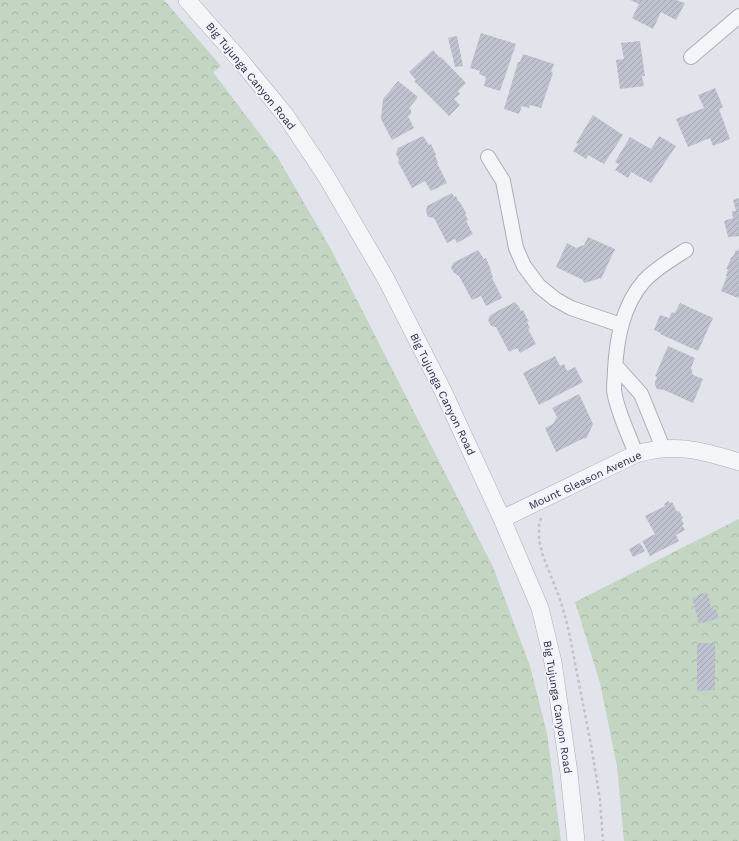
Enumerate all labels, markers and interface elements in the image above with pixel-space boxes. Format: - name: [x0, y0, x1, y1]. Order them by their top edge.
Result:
- street label: Big Tujunga Canyon Road: [203, 20, 298, 133]
- street label: Big Tujunga Canyon Road: [407, 331, 478, 457]
- street label: Mount Gleason Avenue: [527, 449, 644, 512]
- street label: Big Tujunga Canyon Road: [541, 640, 574, 774]

